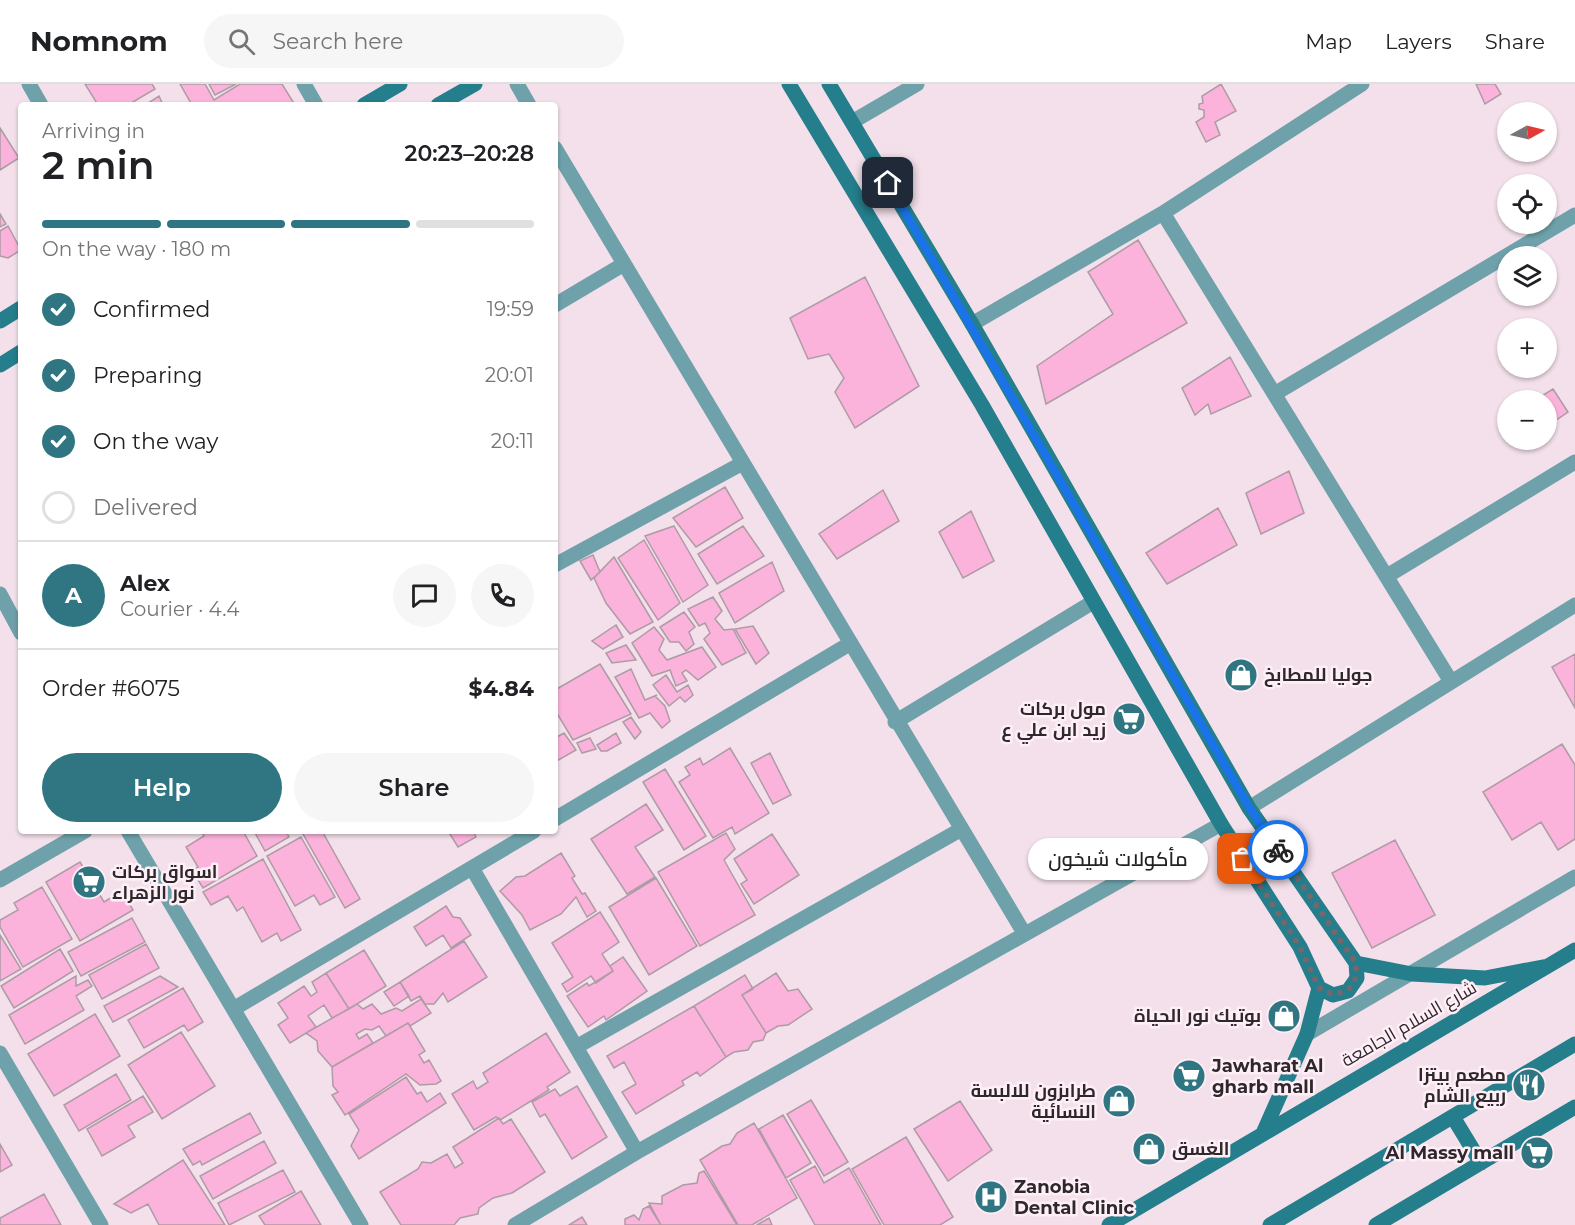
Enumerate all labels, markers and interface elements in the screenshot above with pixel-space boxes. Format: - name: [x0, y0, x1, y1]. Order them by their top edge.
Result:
- search box: [204, 14, 624, 68]
- text: Nomnom: [30, 24, 168, 58]
- icon: search: [225, 25, 258, 58]
- text: Search here: [273, 28, 403, 55]
- text: Map: [1305, 29, 1352, 54]
- text: Layers: [1385, 29, 1452, 54]
- text: Share: [1485, 29, 1545, 54]
- north arrow: [1497, 102, 1557, 162]
- map controls: [1497, 102, 1557, 450]
- text: Arriving in: [42, 119, 145, 143]
- text: 20:23–20:28: [405, 140, 534, 167]
- text: 2 min: [42, 141, 155, 189]
- pin: [862, 157, 913, 208]
- icon: home: [871, 166, 904, 199]
- button: locate: [1497, 174, 1557, 234]
- text: On the way · 180 m: [42, 237, 231, 261]
- button: layers: [1497, 246, 1557, 306]
- icon: check: [42, 293, 75, 326]
- text: Confirmed: [93, 296, 210, 323]
- text: 19:59: [487, 297, 534, 321]
- button: +: [1497, 318, 1557, 378]
- icon: check: [42, 359, 75, 392]
- text: Preparing: [93, 362, 202, 389]
- text: 20:01: [485, 363, 534, 387]
- button: −: [1497, 390, 1557, 450]
- icon: check: [42, 425, 75, 458]
- text: On the way: [93, 428, 218, 455]
- text: 20:11: [491, 429, 534, 453]
- text: Delivered: [93, 494, 198, 521]
- button: chat: [393, 564, 456, 627]
- button: phone: [471, 564, 534, 627]
- text: Alex: [120, 570, 170, 597]
- text: A: [65, 582, 82, 609]
- text: Courier · 4.4: [120, 597, 239, 621]
- shop icon: جوليا للمطابخ: [1223, 657, 1259, 693]
- place label: جوليا للمطابخ: [1264, 664, 1372, 687]
- text: Order #6075: [42, 675, 180, 702]
- text: $4.84: [468, 675, 534, 702]
- place label: مول بركات زيد ابن علي ع: [1001, 698, 1106, 745]
- supermarket icon: مول بركات زيد ابن علي ع: [1111, 701, 1147, 737]
- button: Help: [42, 753, 282, 822]
- button: Share: [294, 753, 534, 822]
- courier: [1248, 820, 1308, 880]
- pin: [1217, 833, 1268, 884]
- icon: bike: [1262, 834, 1295, 867]
- callout: مأكولات شيخون: [1027, 838, 1207, 880]
- icon: bag: [1226, 842, 1259, 875]
- text: مأكولات شيخون: [1048, 847, 1188, 871]
- place label: اسواق بركات نور الزهراء: [112, 861, 217, 904]
- supermarket icon: اسواق بركات نور الزهراء: [71, 864, 107, 900]
- street label: شارع السلام الجامعة: [1338, 976, 1481, 1072]
- shop icon: بوتيك نور الحياة: [1266, 998, 1302, 1034]
- place label: بوتيك نور الحياة: [1134, 1005, 1261, 1027]
- place label: Jawharat Al gharb mall: [1211, 1055, 1323, 1098]
- supermarket icon: Jawharat Al gharb mall: [1171, 1058, 1207, 1094]
- place label: مطعم بيتزا ربيع الشام: [1418, 1064, 1506, 1108]
- restaurant icon: مطعم بيتزا ربيع الشام: [1511, 1067, 1547, 1103]
- place label: طرابزون للالبسة النسائية: [971, 1080, 1096, 1123]
- shop icon: طرابزون للالبسة النسائية: [1101, 1083, 1137, 1119]
- shop icon: الغسق: [1131, 1131, 1167, 1167]
- supermarket icon: Al Massy mall: [1519, 1135, 1555, 1171]
- place label: الغسق: [1172, 1138, 1229, 1160]
- place label: Al Massy mall: [1385, 1142, 1514, 1164]
- place label: Zanobia Dental Clinic: [1014, 1176, 1135, 1219]
- hospital icon: Zanobia Dental Clinic: [973, 1179, 1009, 1215]

